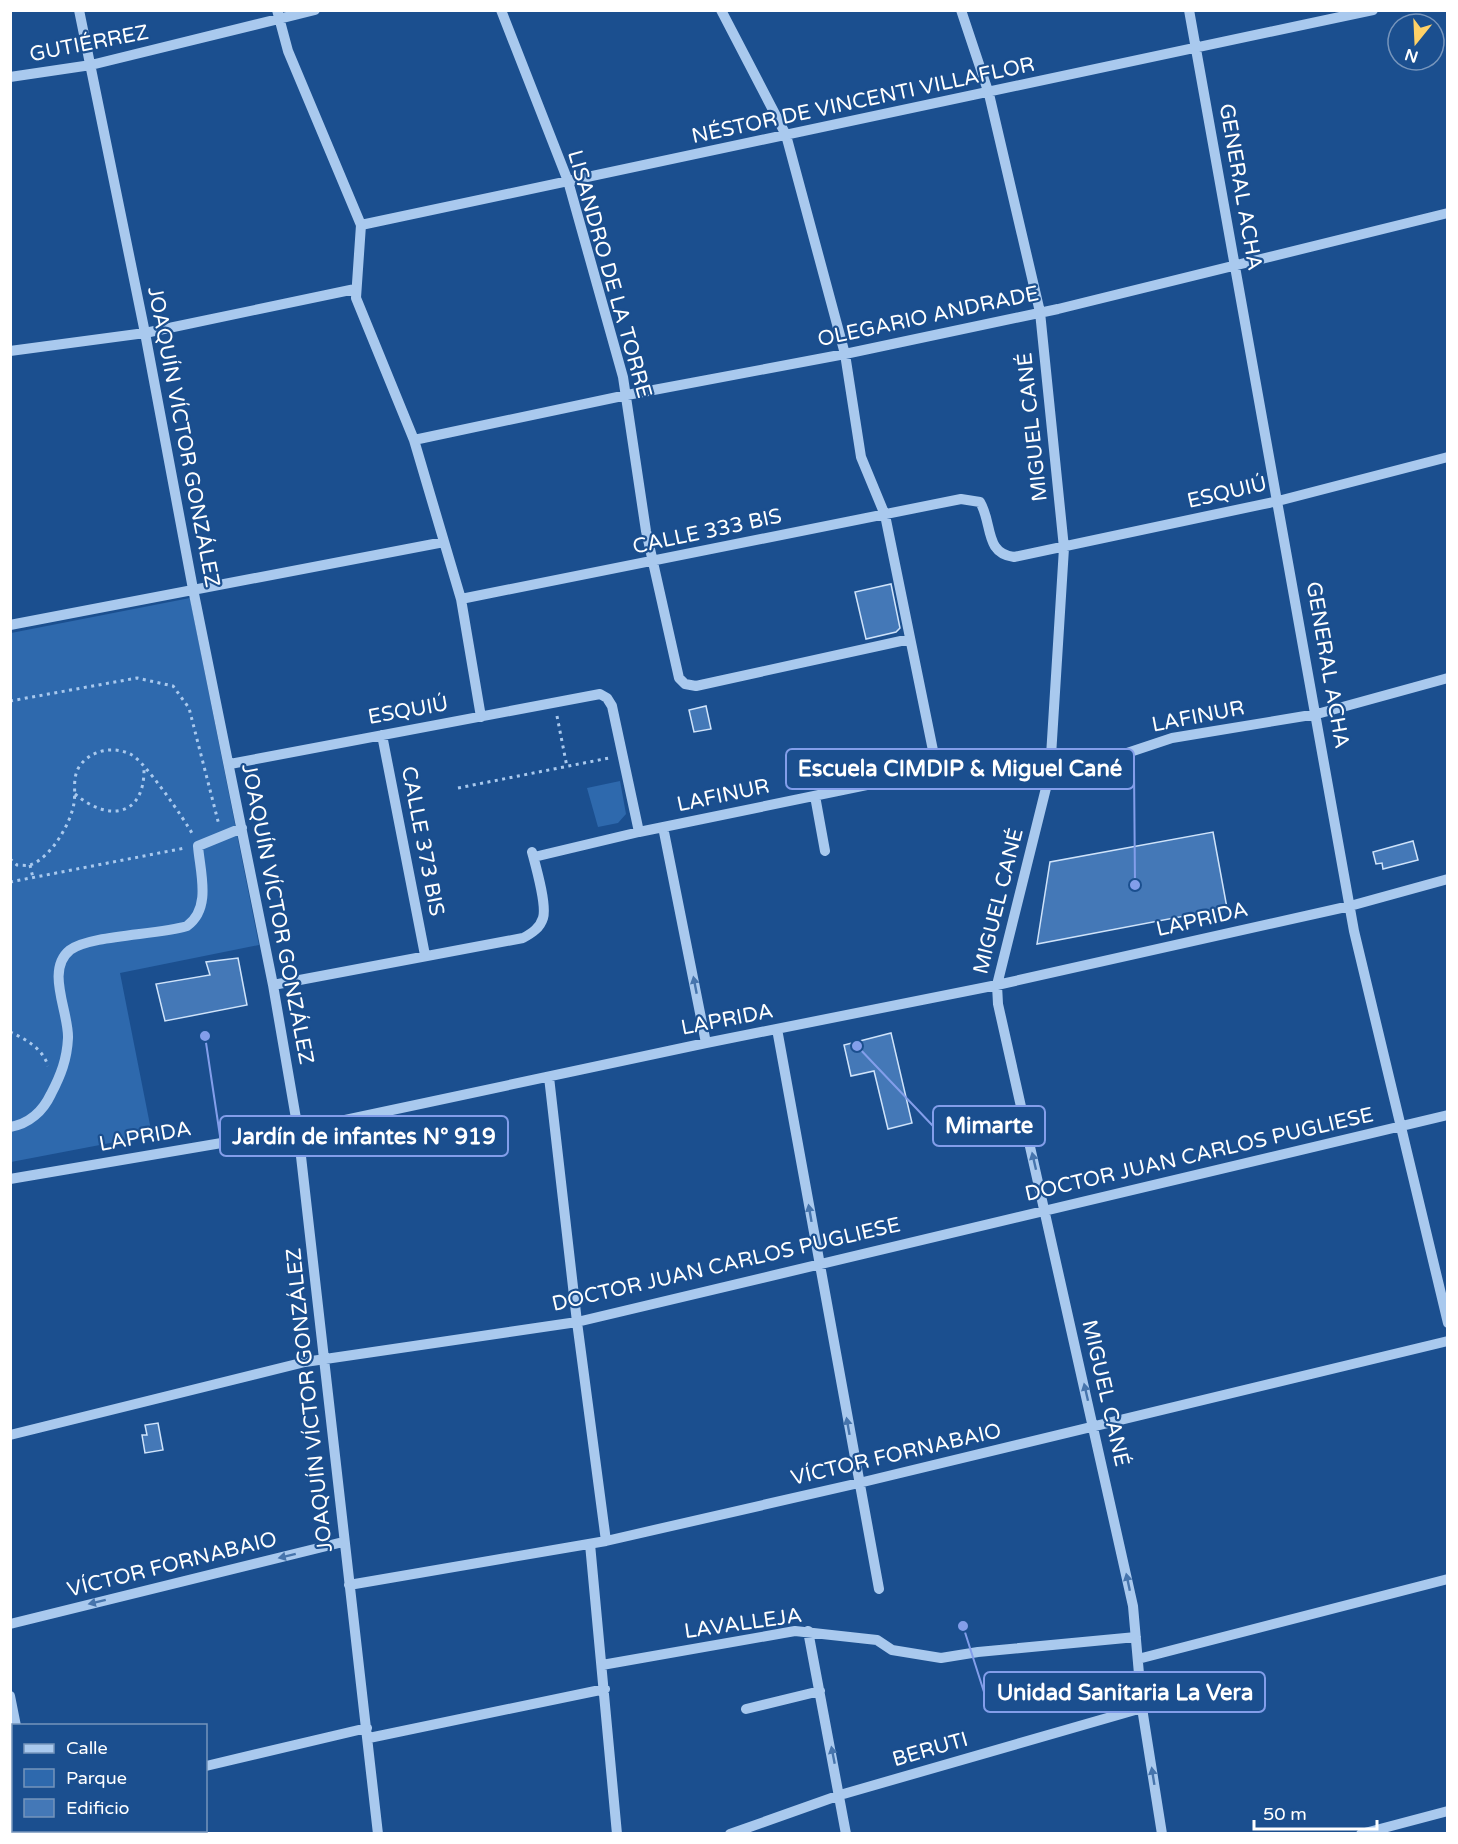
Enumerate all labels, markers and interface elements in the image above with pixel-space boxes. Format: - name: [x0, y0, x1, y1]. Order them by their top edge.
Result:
- north arrow: [1386, 12, 1446, 72]
- street label: GUTIÉRREZ: [27, 20, 151, 67]
- text: N: [1402, 44, 1421, 67]
- street label: NÉSTOR DE VINCENTI VILLAFLOR: [689, 52, 1037, 149]
- street label: GENERAL ACHA: [1214, 102, 1268, 273]
- street label: LISANDRO DE LA TORRE: [562, 147, 657, 401]
- street label: OLEGARIO ANDRADE: [815, 281, 1041, 352]
- street label: JOAQUÍN VÍCTOR GONZÁLEZ: [142, 285, 225, 590]
- street label: MIGUEL CANÉ: [1012, 351, 1053, 503]
- street label: ESQUIÚ: [1185, 471, 1269, 514]
- street label: CALLE 333 BIS: [630, 503, 784, 559]
- street label: GENERAL ACHA: [1301, 580, 1355, 751]
- street label: ESQUIÚ: [366, 691, 450, 730]
- street label: LAFINUR: [1150, 695, 1247, 738]
- callout: Escuela CIMDIP & Miguel Cané: [786, 749, 1134, 789]
- text: Escuela CIMDIP & Miguel Cané: [798, 756, 1122, 782]
- street label: JOAQUÍN VÍCTOR GONZÁLEZ: [236, 762, 319, 1067]
- street label: CALLE 373 BIS: [396, 764, 449, 918]
- street label: LAFINUR: [675, 774, 772, 817]
- street label: MIGUEL CANÉ: [968, 826, 1029, 977]
- street label: LAPRIDA: [1154, 897, 1250, 942]
- one-way arrow: [690, 976, 699, 995]
- street label: LAPRIDA: [679, 998, 775, 1041]
- street label: DOCTOR JUAN CARLOS PUGLIESE: [1022, 1102, 1376, 1207]
- callout: Mimarte: [933, 1106, 1045, 1146]
- text: Mimarte: [945, 1113, 1033, 1139]
- street label: LAPRIDA: [97, 1116, 193, 1157]
- callout: Jardín de infantes N° 919: [220, 1116, 508, 1156]
- text: Jardín de infantes N° 919: [231, 1124, 496, 1150]
- one-way arrow: [1029, 1151, 1038, 1170]
- one-way arrow: [805, 1203, 814, 1222]
- street label: DOCTOR JUAN CARLOS PUGLIESE: [549, 1212, 903, 1317]
- street label: JOAQUÍN VÍCTOR GONZÁLEZ: [281, 1247, 338, 1553]
- street label: MIGUEL CANÉ: [1077, 1317, 1135, 1469]
- one-way arrow: [1081, 1383, 1091, 1401]
- one-way arrow: [844, 1416, 853, 1435]
- street label: VÍCTOR FORNABAIO: [789, 1418, 1004, 1491]
- street label: VÍCTOR FORNABAIO: [65, 1526, 279, 1603]
- one-way arrow: [278, 1551, 296, 1561]
- one-way arrow: [1123, 1573, 1132, 1592]
- one-way arrow: [88, 1598, 107, 1608]
- street label: LAVALLEJA: [683, 1603, 804, 1644]
- callout: Unidad Sanitaria La Vera: [984, 1672, 1265, 1712]
- text: Unidad Sanitaria La Vera: [997, 1680, 1253, 1706]
- legend: [12, 1724, 207, 1832]
- street label: BERUTI: [889, 1727, 971, 1772]
- text: Calle: [66, 1737, 108, 1759]
- one-way arrow: [828, 1746, 837, 1765]
- one-way arrow: [1148, 1766, 1157, 1785]
- text: Parque: [66, 1767, 127, 1789]
- scale bar: [1254, 1793, 1377, 1831]
- text: Edificio: [66, 1797, 130, 1819]
- text: 50 m: [1263, 1803, 1307, 1825]

